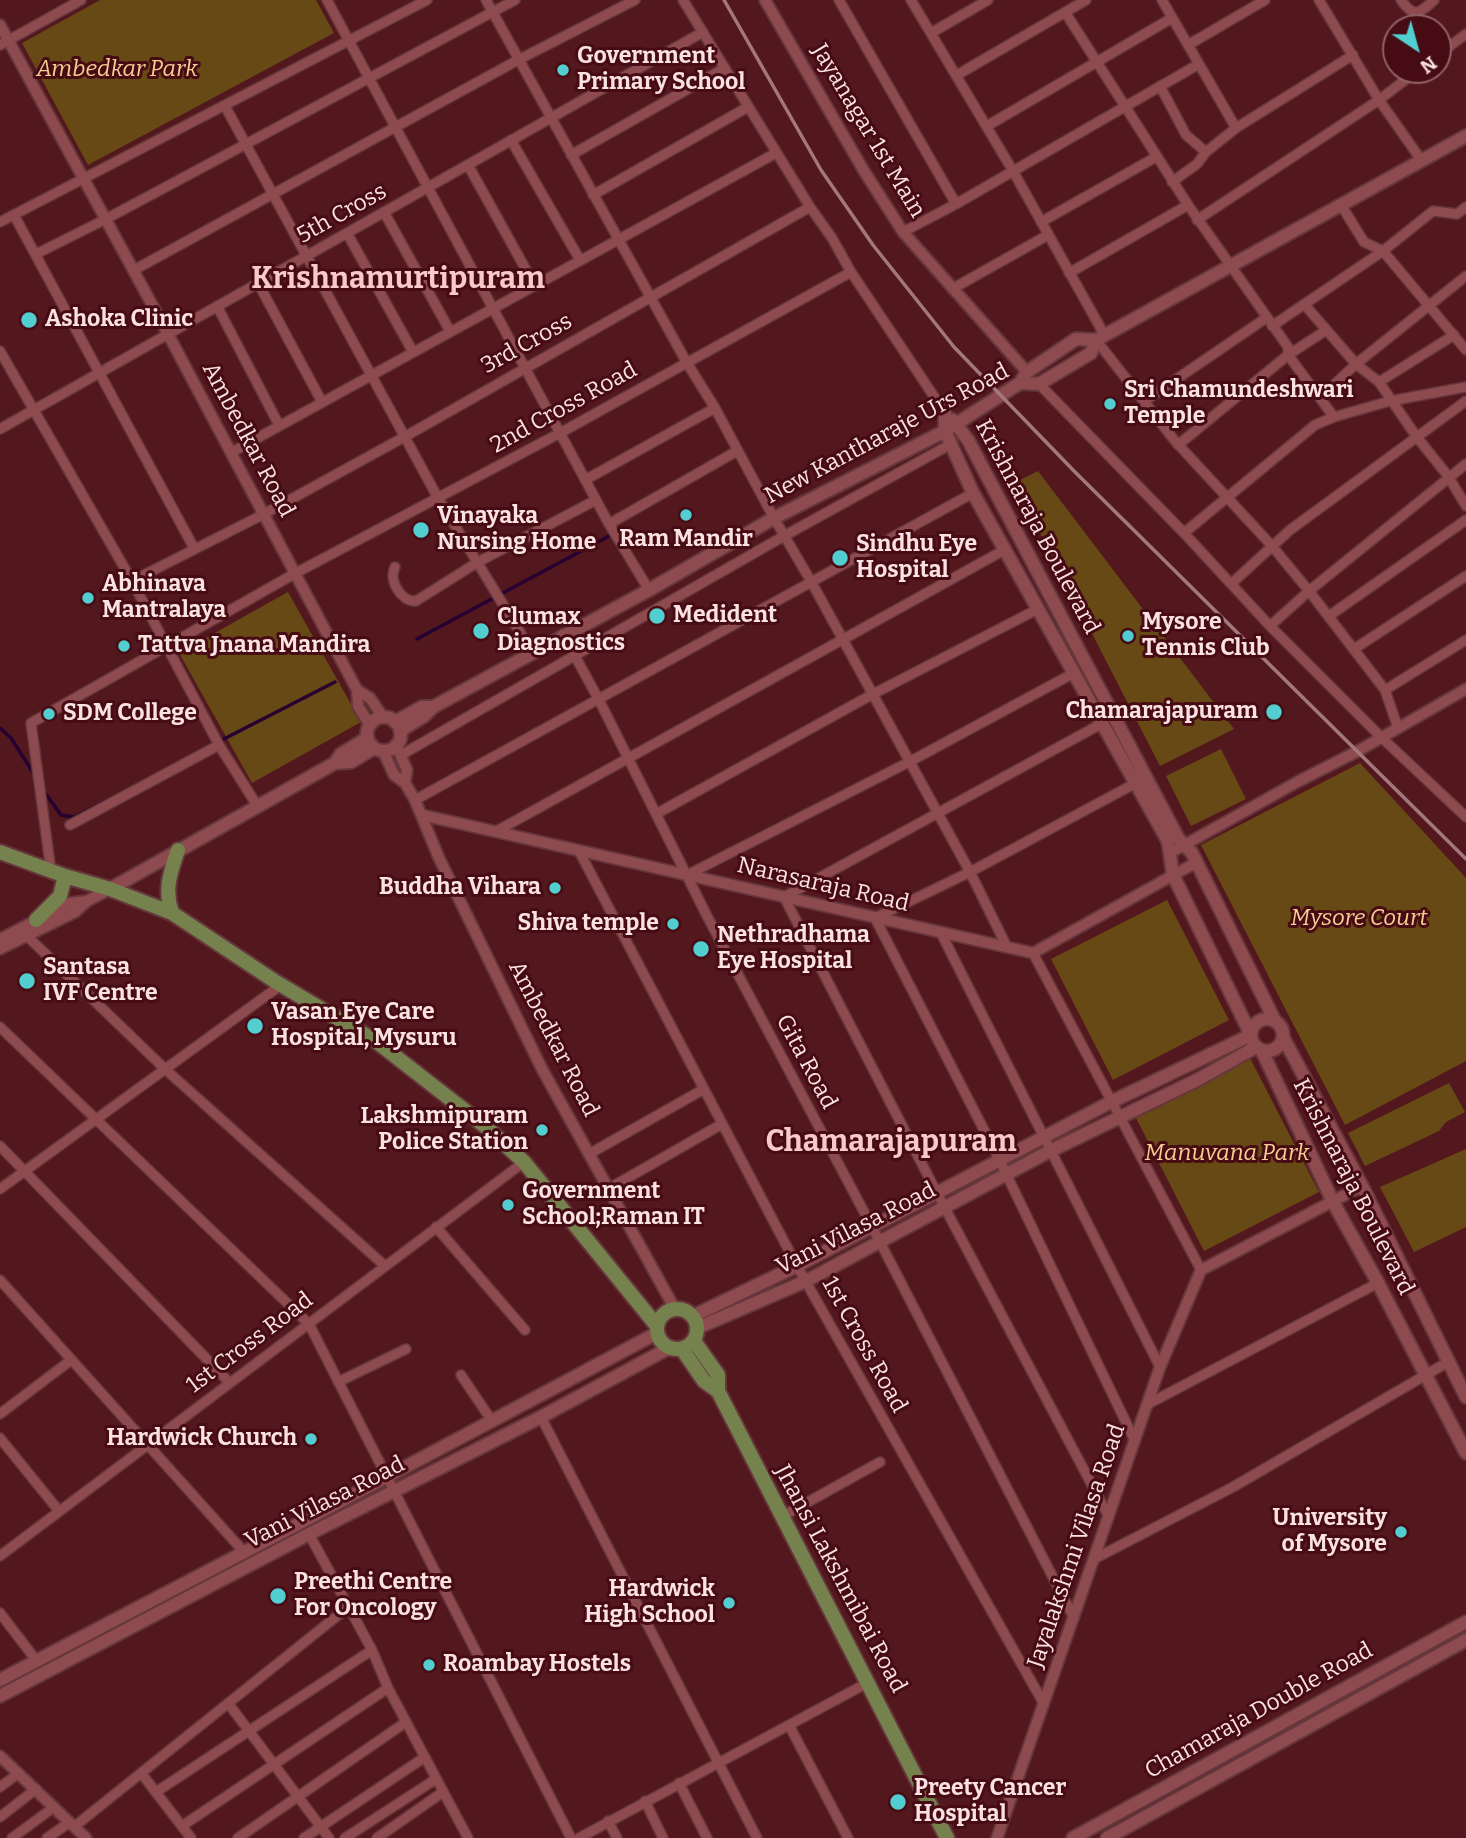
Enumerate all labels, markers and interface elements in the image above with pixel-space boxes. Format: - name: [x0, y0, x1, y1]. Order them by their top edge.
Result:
- north arrow: [1382, 14, 1452, 84]
- street label: Jayanagar 1st Main: [805, 39, 931, 223]
- place label: Government Primary School: [577, 43, 745, 97]
- text: N: [1416, 51, 1441, 78]
- park label: Ambedkar Park: [36, 56, 198, 84]
- marker: Government Primary School: [555, 62, 571, 78]
- street label: 5th Cross: [292, 178, 392, 250]
- district label: Krishnamurtipuram: [251, 262, 545, 298]
- place label: Ashoka Clinic: [45, 306, 193, 334]
- street label: 3rd Cross: [477, 308, 577, 380]
- marker: Ashoka Clinic: [19, 310, 39, 330]
- street label: 2nd Cross Road: [486, 356, 642, 460]
- street label: Ambedkar Road: [196, 358, 300, 522]
- street label: New Kantharaje Urs Road: [760, 358, 1014, 510]
- place label: Sri Chamundeshwari Temple: [1124, 377, 1354, 431]
- marker: Sri Chamundeshwari Temple: [1102, 396, 1118, 412]
- street label: Krishnaraja Boulevard: [969, 415, 1105, 639]
- place label: Vinayaka Nursing Home: [437, 503, 596, 557]
- marker: Ram Mandir: [678, 507, 694, 523]
- marker: Vinayaka Nursing Home: [411, 520, 431, 540]
- place label: Ram Mandir: [619, 526, 753, 554]
- place label: Sindhu Eye Hospital: [856, 531, 977, 585]
- marker: Sindhu Eye Hospital: [830, 548, 850, 568]
- place label: Abhinava Mantralaya: [102, 571, 226, 625]
- marker: Abhinava Mantralaya: [80, 590, 96, 606]
- place label: Medident: [673, 602, 777, 630]
- place label: Clumax Diagnostics: [497, 604, 625, 658]
- marker: Medident: [647, 606, 667, 626]
- place label: Mysore Tennis Club: [1142, 609, 1269, 663]
- marker: Clumax Diagnostics: [471, 621, 491, 641]
- marker: Mysore Tennis Club: [1120, 628, 1136, 644]
- place label: Tattva Jnana Mandira: [138, 632, 370, 660]
- marker: Tattva Jnana Mandira: [116, 638, 132, 654]
- place label: Chamarajapuram: [1065, 698, 1258, 726]
- place label: SDM College: [63, 700, 197, 728]
- marker: Chamarajapuram: [1264, 702, 1284, 722]
- marker: SDM College: [41, 706, 57, 722]
- street label: Narasaraja Road: [734, 852, 912, 918]
- place label: Buddha Vihara: [379, 874, 541, 902]
- marker: Buddha Vihara: [547, 880, 563, 896]
- park label: Mysore Court: [1290, 905, 1428, 933]
- place label: Shiva temple: [518, 910, 659, 938]
- marker: Shiva temple: [665, 916, 681, 932]
- place label: Nethradhama Eye Hospital: [717, 922, 870, 976]
- marker: Nethradhama Eye Hospital: [691, 939, 711, 959]
- place label: Santasa IVF Centre: [43, 954, 158, 1008]
- street label: Ambedkar Road: [502, 956, 604, 1122]
- marker: Santasa IVF Centre: [17, 971, 37, 991]
- place label: Vasan Eye Care Hospital, Mysuru: [271, 999, 457, 1053]
- street label: Gita Road: [770, 1010, 842, 1114]
- marker: Vasan Eye Care Hospital, Mysuru: [245, 1016, 265, 1036]
- street label: Krishnaraja Boulevard: [1286, 1074, 1420, 1300]
- place label: Lakshmipuram Police Station: [361, 1103, 528, 1157]
- marker: Lakshmipuram Police Station: [534, 1122, 550, 1138]
- district label: Chamarajapuram: [765, 1125, 1017, 1161]
- park label: Manuvana Park: [1144, 1140, 1310, 1168]
- street label: Vani Vilasa Road: [772, 1177, 940, 1281]
- place label: Government School;Raman IT: [522, 1178, 705, 1232]
- marker: Government School;Raman IT: [500, 1197, 516, 1213]
- street label: 1st Cross Road: [815, 1272, 913, 1418]
- street label: 1st Cross Road: [181, 1287, 319, 1399]
- street label: Jayalakshmi Vilasa Road: [1022, 1420, 1132, 1672]
- place label: Hardwick Church: [107, 1425, 297, 1453]
- marker: Hardwick Church: [303, 1431, 319, 1447]
- street label: Vani Vilasa Road: [241, 1451, 409, 1555]
- street label: Jhansi Lakshmibai Road: [768, 1460, 912, 1698]
- place label: University of Mysore: [1272, 1505, 1387, 1559]
- marker: University of Mysore: [1393, 1524, 1409, 1540]
- place label: Preethi Centre For Oncology: [294, 1569, 452, 1623]
- place label: Hardwick High School: [584, 1576, 715, 1630]
- marker: Preethi Centre For Oncology: [268, 1586, 288, 1606]
- marker: Hardwick High School: [721, 1595, 737, 1611]
- street label: Chamaraja Double Road: [1140, 1637, 1378, 1785]
- place label: Roambay Hostels: [443, 1651, 631, 1679]
- marker: Roambay Hostels: [421, 1657, 437, 1673]
- place label: Preety Cancer Hospital: [914, 1775, 1066, 1829]
- marker: Preety Cancer Hospital: [888, 1792, 908, 1812]

